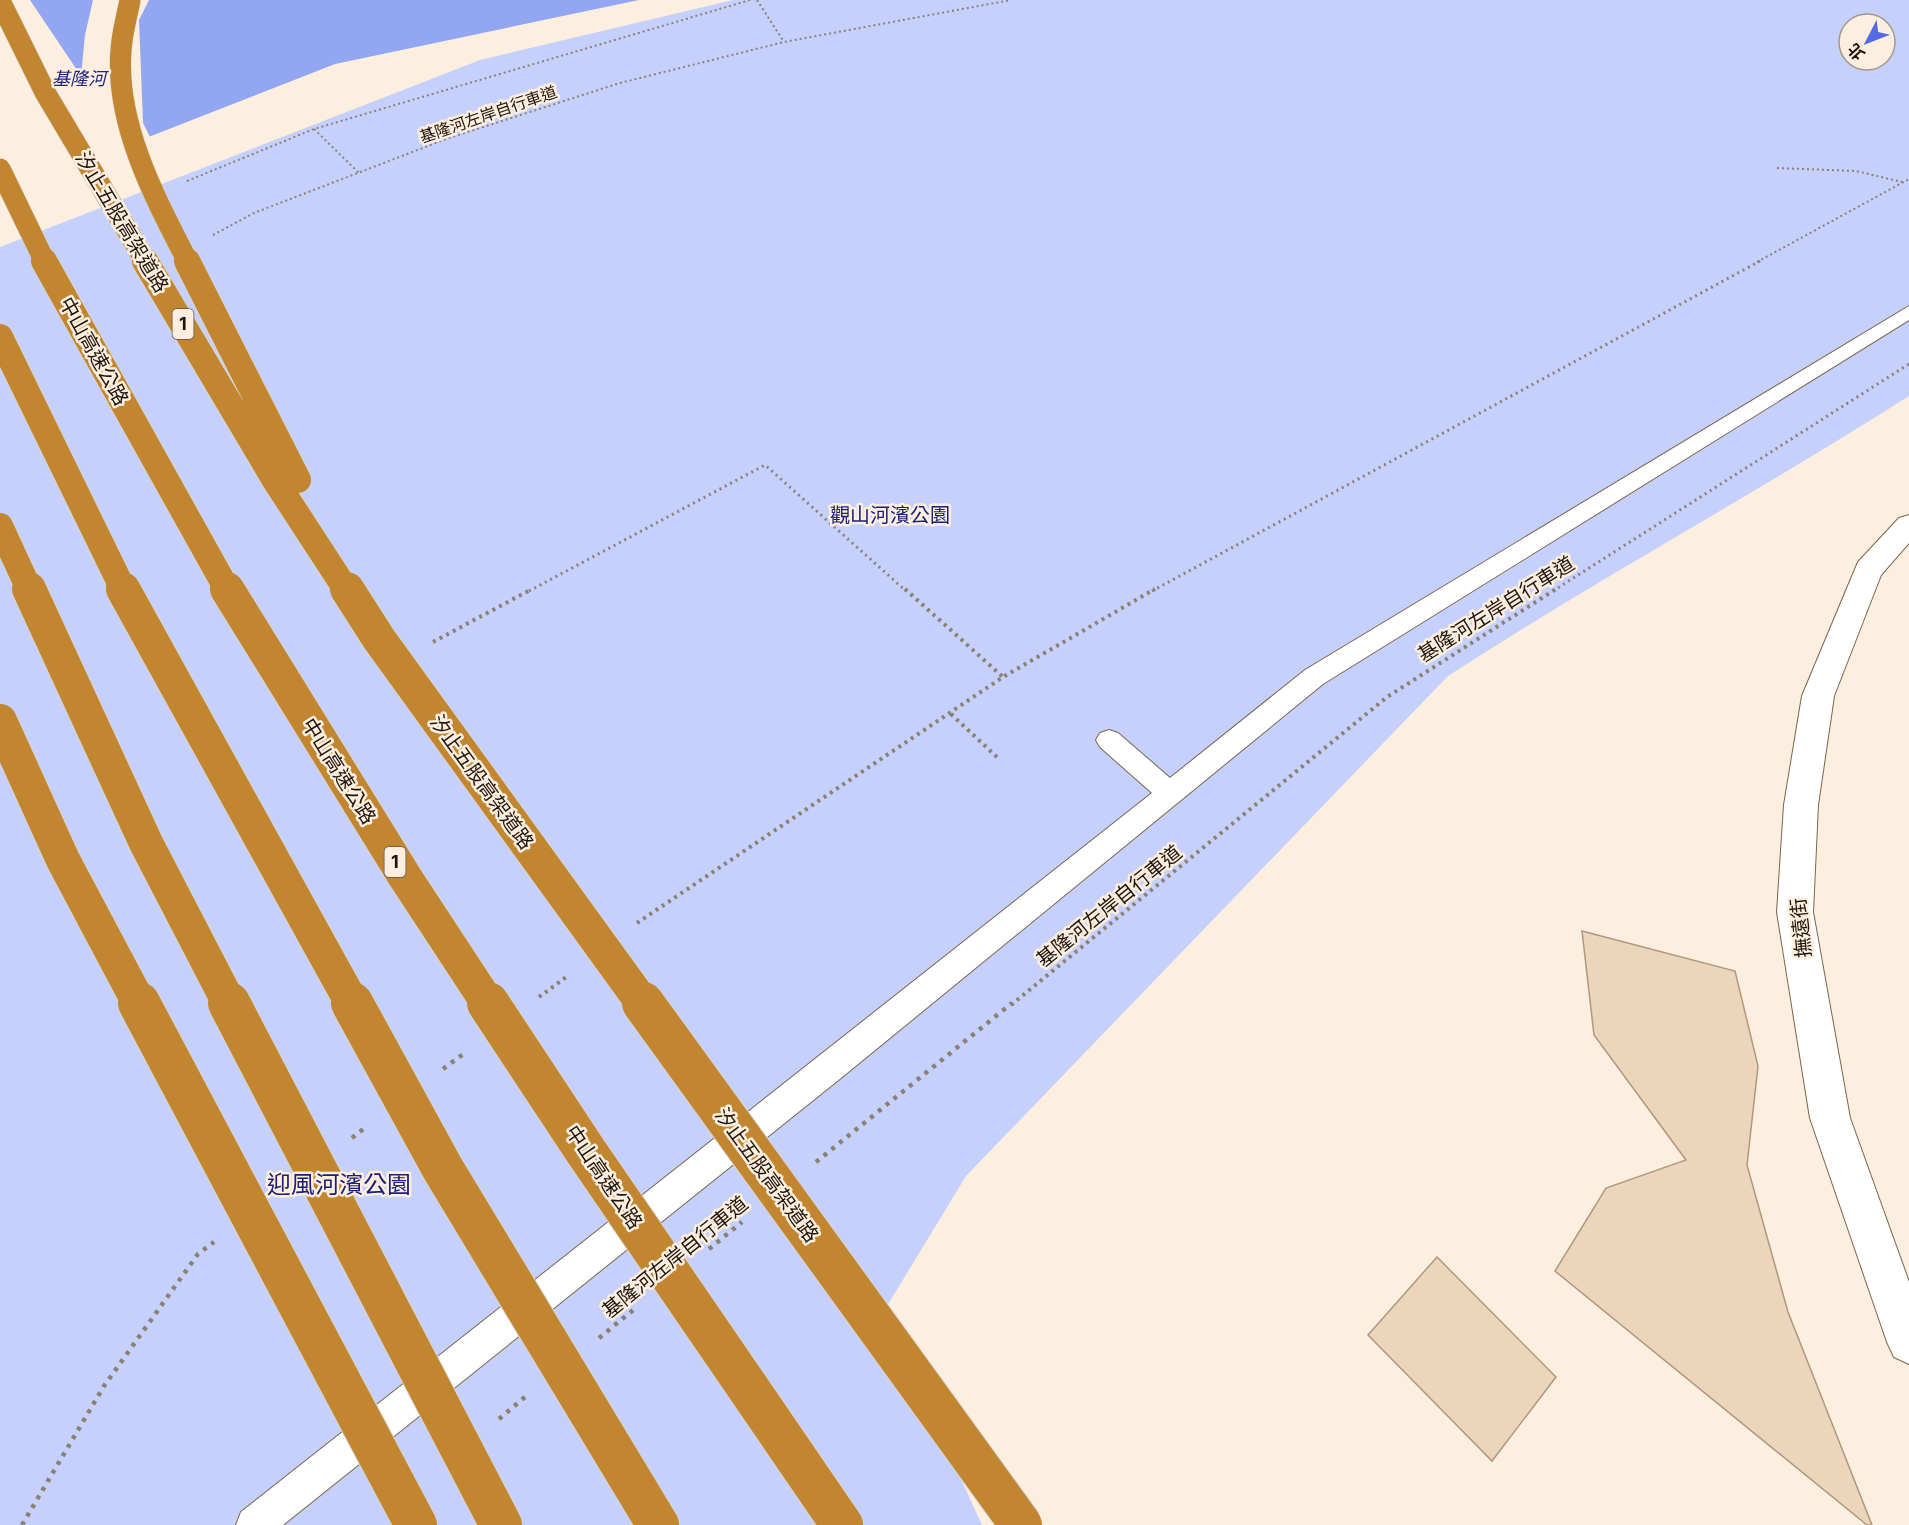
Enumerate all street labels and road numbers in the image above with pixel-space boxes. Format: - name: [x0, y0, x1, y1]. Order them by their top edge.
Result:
- street label: 基隆河左岸自行車道: [417, 81, 559, 147]
- street label: 汐止五股高架道路: [71, 147, 173, 297]
- street label: 中山高速公路: [54, 293, 134, 409]
- road number: 1: [172, 309, 194, 339]
- street label: 基隆河左岸自行車道: [1413, 551, 1579, 667]
- street label: 汐止五股高架道路: [425, 710, 539, 854]
- street label: 中山高速公路: [297, 714, 381, 828]
- street label: 基隆河左岸自行車道: [1032, 840, 1186, 972]
- road number: 1: [384, 847, 406, 877]
- street label: 撫遠街: [1786, 897, 1816, 959]
- street label: 汐止五股高架道路: [710, 1103, 824, 1247]
- street label: 中山高速公路: [560, 1121, 648, 1233]
- street label: 基隆河左岸自行車道: [598, 1191, 752, 1323]

